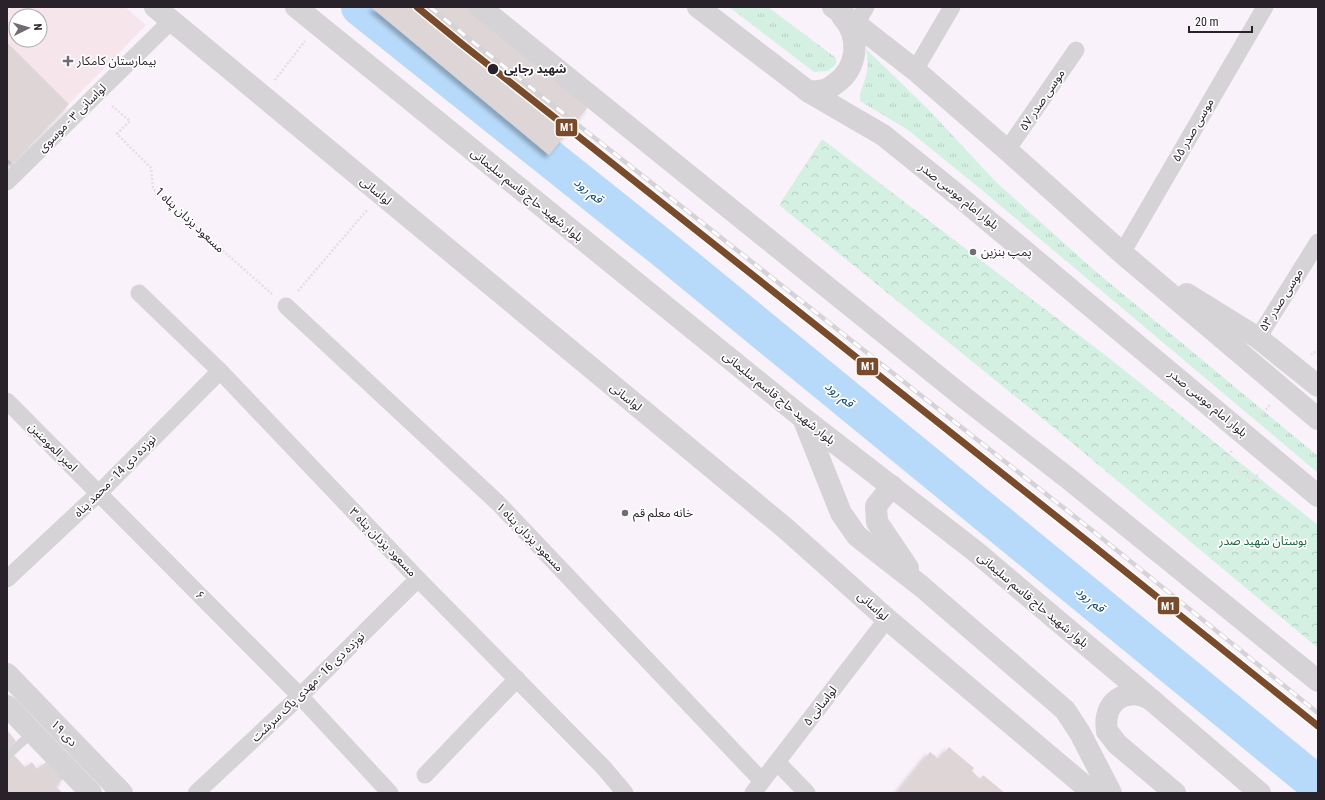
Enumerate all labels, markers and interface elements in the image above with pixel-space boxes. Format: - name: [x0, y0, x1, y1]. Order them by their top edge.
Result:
- north arrow: [8, 8, 48, 48]
- scale bar: [1189, 8, 1252, 34]
- text: 20 m: [1195, 15, 1219, 29]
- text: N: [31, 23, 44, 31]
- place label: بیمارستان کامکار: [76, 54, 156, 68]
- marker: بیمارستان کامکار: [62, 55, 74, 67]
- marker: شهید رجایی: [486, 62, 500, 76]
- place label: شهید رجایی: [504, 62, 566, 76]
- street label: موسی صدر ۵۷: [1016, 67, 1068, 133]
- street label: لواسانی ۳ - موسوی: [35, 81, 109, 155]
- street label: موسی صدر ۵۵: [1169, 96, 1217, 164]
- line badge: M1: [555, 118, 578, 137]
- text: M1: [560, 121, 574, 134]
- street label: بلوار شهید حاج قاسم سلیمانی: [467, 145, 586, 246]
- street label: بلوار امام موسی صدر: [914, 159, 1002, 234]
- street label: لواسانی: [357, 174, 395, 208]
- water label: قم رود: [569, 174, 607, 210]
- street label: 1 مسعود یزدان پناه: [152, 184, 227, 256]
- place label: پمپ بنزین: [981, 245, 1032, 260]
- marker: پمپ بنزین: [968, 247, 978, 257]
- street label: موسی صدر ۵۳: [1256, 266, 1306, 334]
- street label: بلوار شهید حاج قاسم سلیمانی: [719, 348, 838, 449]
- line badge: M1: [856, 357, 879, 376]
- text: M1: [861, 360, 875, 373]
- street label: بلوار امام موسی صدر: [1164, 365, 1250, 441]
- water label: قم رود: [820, 378, 858, 414]
- street label: لواسانی: [607, 380, 645, 414]
- street label: امیر المومنین: [26, 420, 80, 474]
- street label: نوزده دی 14 - محمد پناه: [71, 432, 160, 521]
- street label: ۱ مسعود یزدان پناه: [493, 500, 566, 575]
- street label: ۳ مسعود یزدان پناه: [346, 505, 419, 580]
- place label: خانه معلم قم: [633, 506, 693, 522]
- marker: خانه معلم قم: [620, 508, 630, 518]
- park label: بوستان شهید صدر: [1218, 534, 1307, 548]
- street label: بلوار شهید حاج قاسم سلیمانی: [973, 550, 1091, 652]
- water label: قم رود: [1071, 583, 1109, 619]
- street label: ۶: [193, 588, 207, 602]
- street label: لواسانی: [855, 589, 891, 623]
- line badge: M1: [1157, 596, 1180, 615]
- text: M1: [1161, 600, 1175, 613]
- street label: نوزده دی 16 - مهدی پاک سرشت: [249, 629, 368, 745]
- street label: لواسانی ۵: [800, 683, 840, 729]
- street label: ۱۹ دی: [48, 717, 80, 749]

